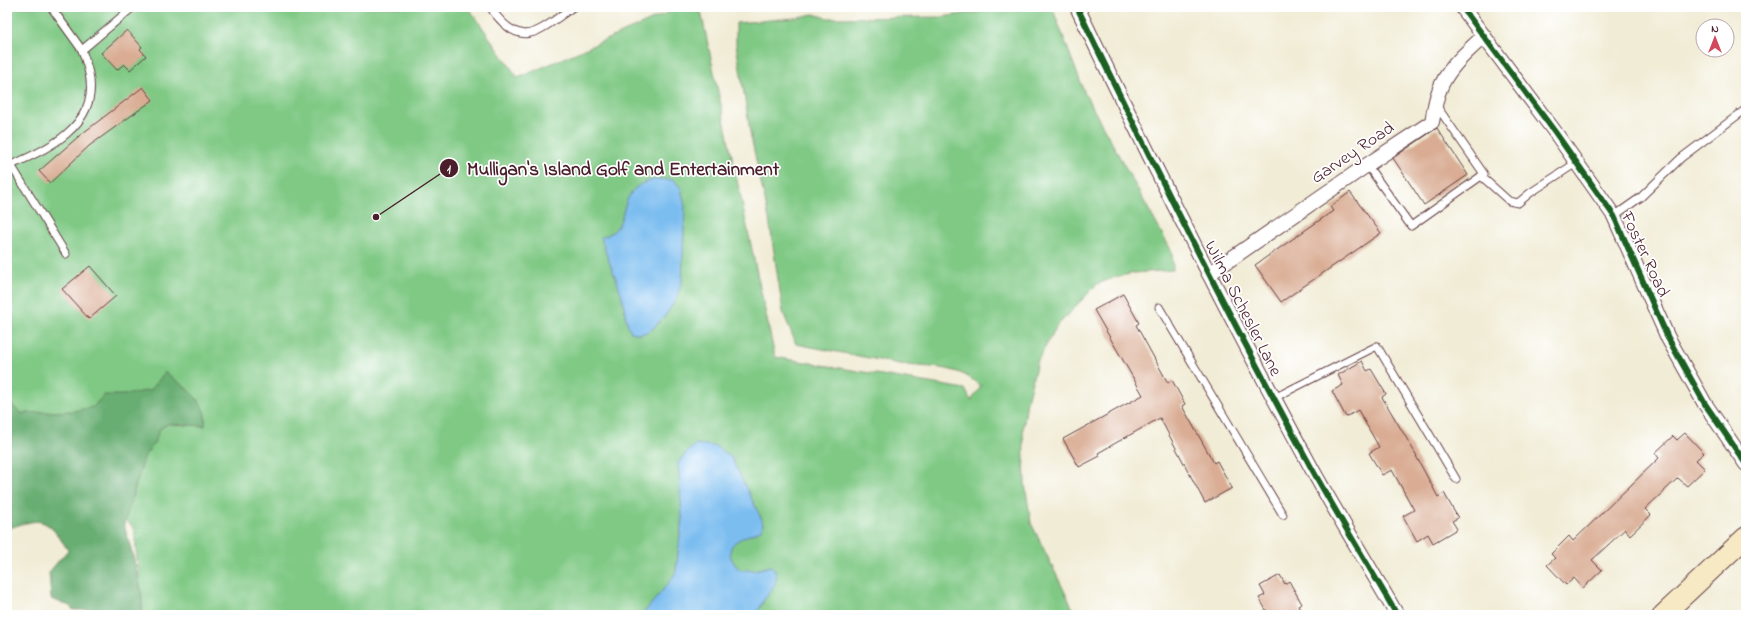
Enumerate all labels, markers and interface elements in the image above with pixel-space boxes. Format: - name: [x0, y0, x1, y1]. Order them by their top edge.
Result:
- north arrow: [1695, 18, 1735, 58]
- text: N: [1711, 21, 1719, 37]
- street label: Garvey Road: [1306, 116, 1400, 191]
- callout: Mulligan's Island Golf and Entertainment: [439, 153, 787, 184]
- text: Mulligan's Island Golf and Entertainment: [467, 157, 780, 186]
- text: 1: [447, 161, 451, 179]
- street label: Foster Road: [1613, 207, 1675, 302]
- street label: Wilma Schesler Lane: [1197, 237, 1288, 382]

